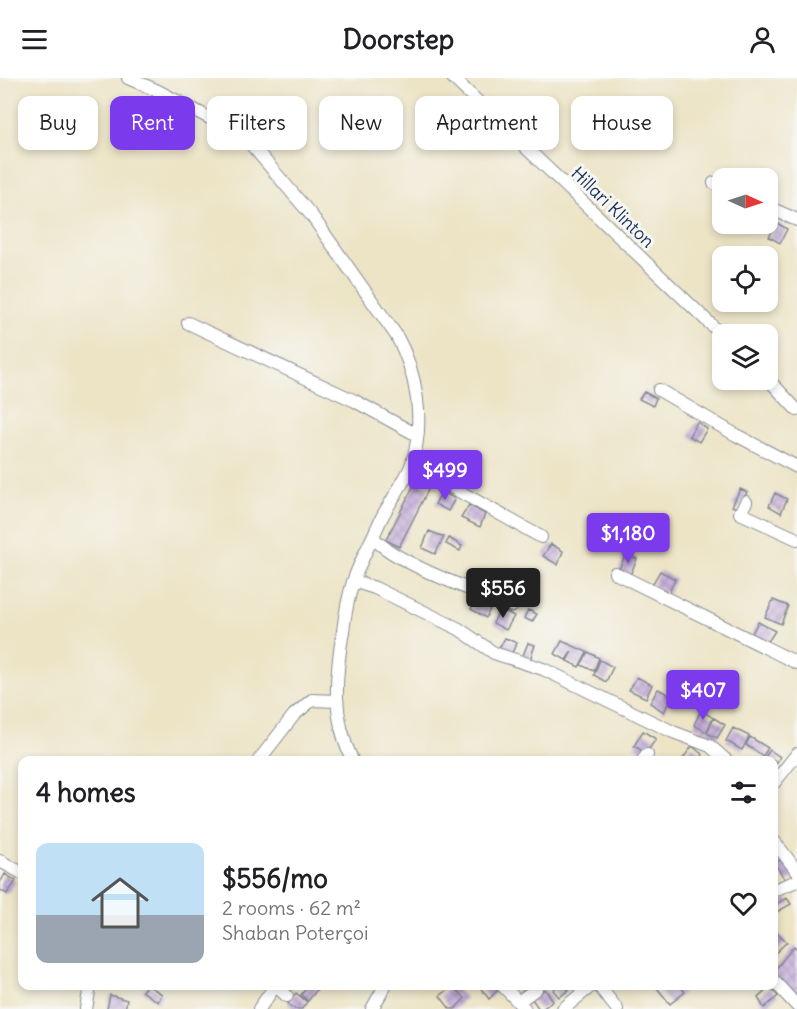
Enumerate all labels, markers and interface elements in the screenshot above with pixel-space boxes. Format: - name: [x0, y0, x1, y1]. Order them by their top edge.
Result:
- text: Doorstep: [343, 22, 454, 56]
- icon: menu: [18, 23, 51, 56]
- icon: person: [746, 23, 779, 56]
- chip: Buy: [18, 96, 98, 150]
- chip: Rent: [110, 96, 195, 150]
- chip: Filters: [207, 96, 307, 150]
- chip: New: [319, 96, 403, 150]
- chip: Apartment: [415, 96, 559, 150]
- chip: House: [571, 96, 673, 150]
- street label: Hillari Klinton: [567, 162, 659, 252]
- north arrow: [712, 168, 778, 234]
- map controls: [712, 168, 778, 390]
- button: locate: [712, 246, 778, 312]
- button: layers: [712, 324, 778, 390]
- pin: $499: [409, 450, 481, 501]
- text: $499: [422, 457, 468, 482]
- pin: $1,180: [579, 513, 677, 564]
- text: $1,180: [601, 520, 655, 545]
- pin: $556: [467, 568, 539, 619]
- text: $556: [480, 575, 526, 600]
- pin: $407: [667, 670, 739, 721]
- text: $407: [680, 677, 726, 702]
- text: 4 homes: [36, 776, 135, 809]
- icon: filters: [727, 776, 760, 809]
- text: $556/mo: [222, 862, 328, 895]
- icon: home: [84, 867, 156, 939]
- icon: heart: [727, 887, 760, 920]
- text: 2 rooms · 62 m²: [222, 895, 361, 920]
- text: Shaban Poterçoi: [222, 920, 369, 945]

